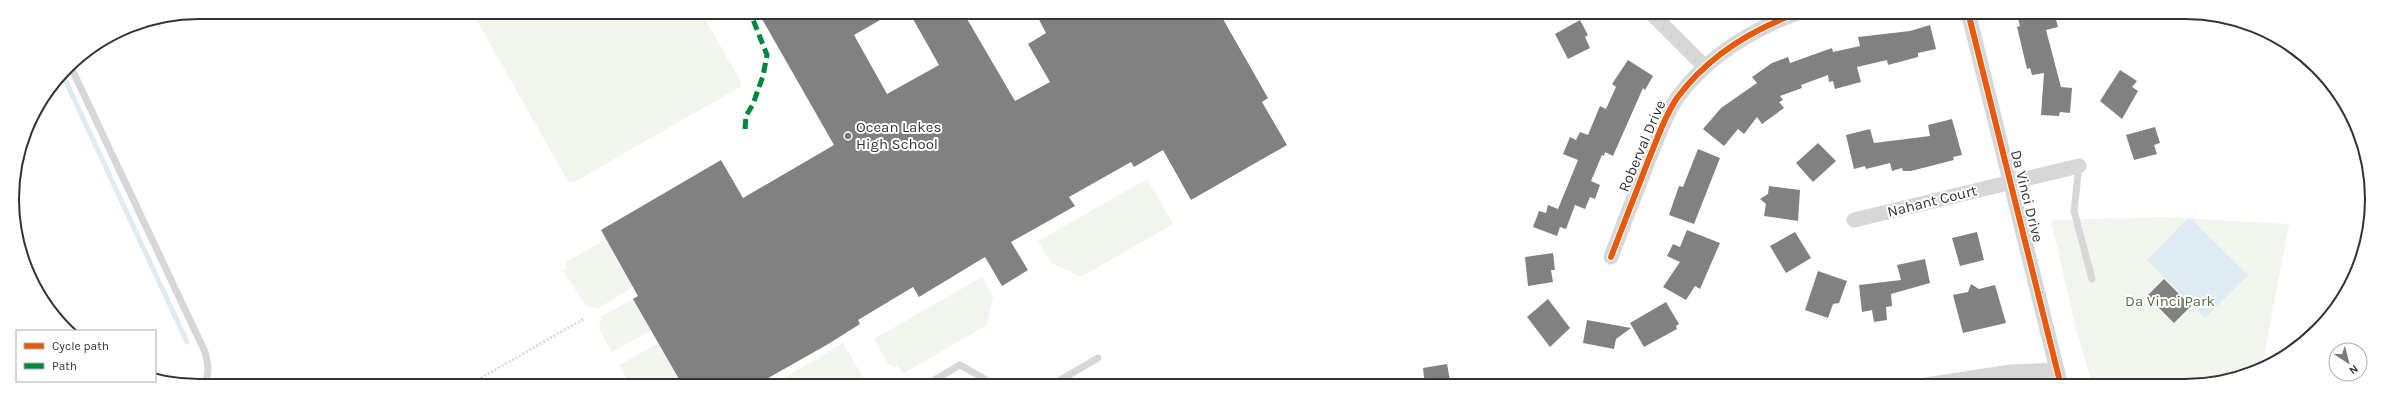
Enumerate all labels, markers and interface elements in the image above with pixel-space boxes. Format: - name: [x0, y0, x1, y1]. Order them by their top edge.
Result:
- street label: Roberval Drive: [1615, 97, 1669, 195]
- place label: Ocean Lakes High School: [856, 118, 941, 153]
- marker: Ocean Lakes High School: [843, 131, 853, 141]
- street label: Da Vinci Drive: [2007, 148, 2047, 244]
- street label: Nahant Court: [1885, 181, 1979, 221]
- park label: Da Vinci Park: [2125, 292, 2215, 310]
- legend: [16, 330, 156, 382]
- text: Cycle path: [52, 339, 109, 353]
- north arrow: [2328, 342, 2368, 382]
- text: Path: [52, 359, 77, 373]
- text: N: [2347, 362, 2361, 377]

